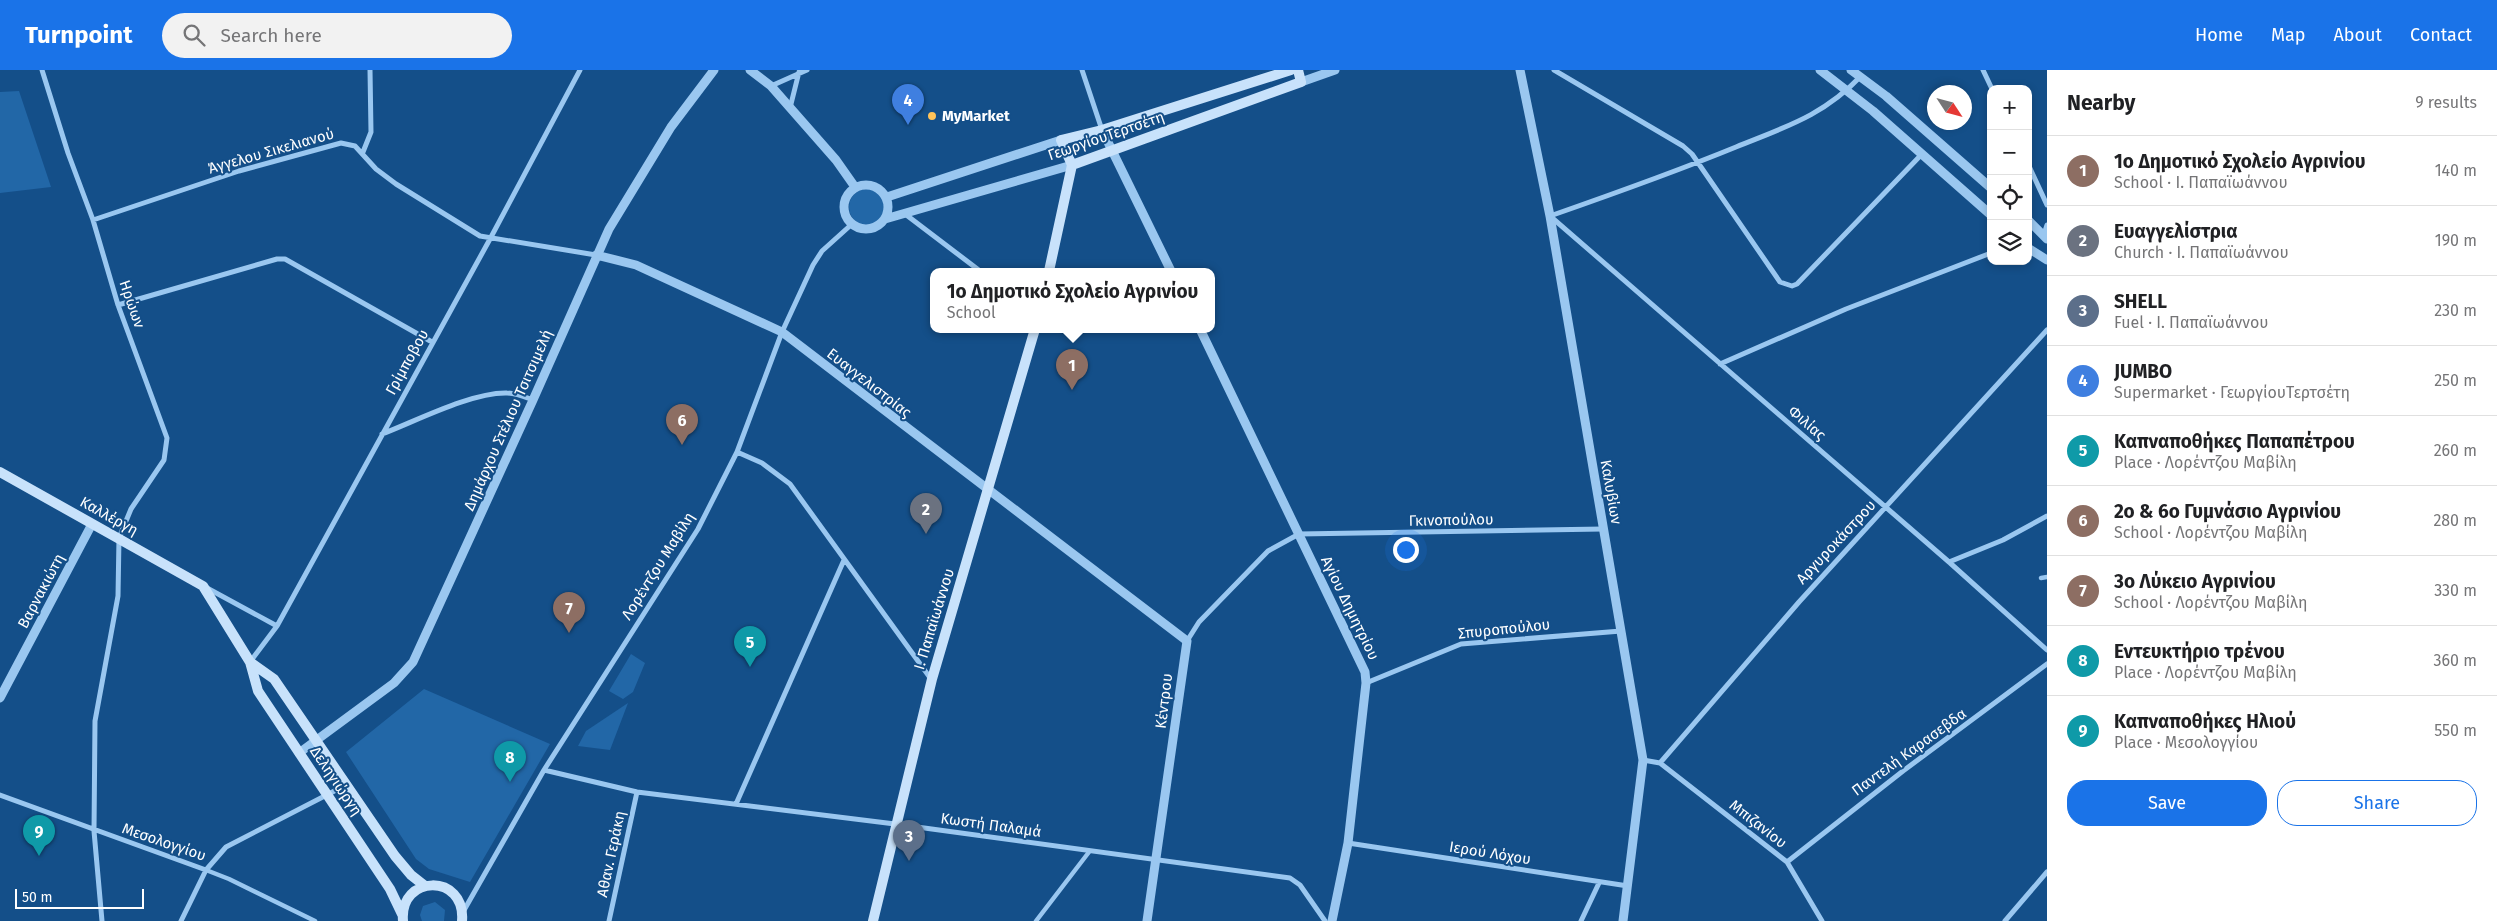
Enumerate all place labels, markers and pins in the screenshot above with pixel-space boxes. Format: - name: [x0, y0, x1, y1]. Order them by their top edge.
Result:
- pin: 4: [892, 84, 924, 125]
- place label: MyMarket: [942, 107, 1010, 125]
- marker: MyMarket: [926, 110, 938, 122]
- pin: 1: [1056, 349, 1088, 390]
- pin: 6: [666, 404, 698, 445]
- pin: 2: [910, 493, 942, 534]
- pin: 7: [553, 592, 585, 633]
- pin: 5: [734, 626, 766, 667]
- pin: 8: [494, 741, 526, 782]
- pin: 9: [23, 815, 55, 856]
- pin: 3: [893, 820, 925, 861]

